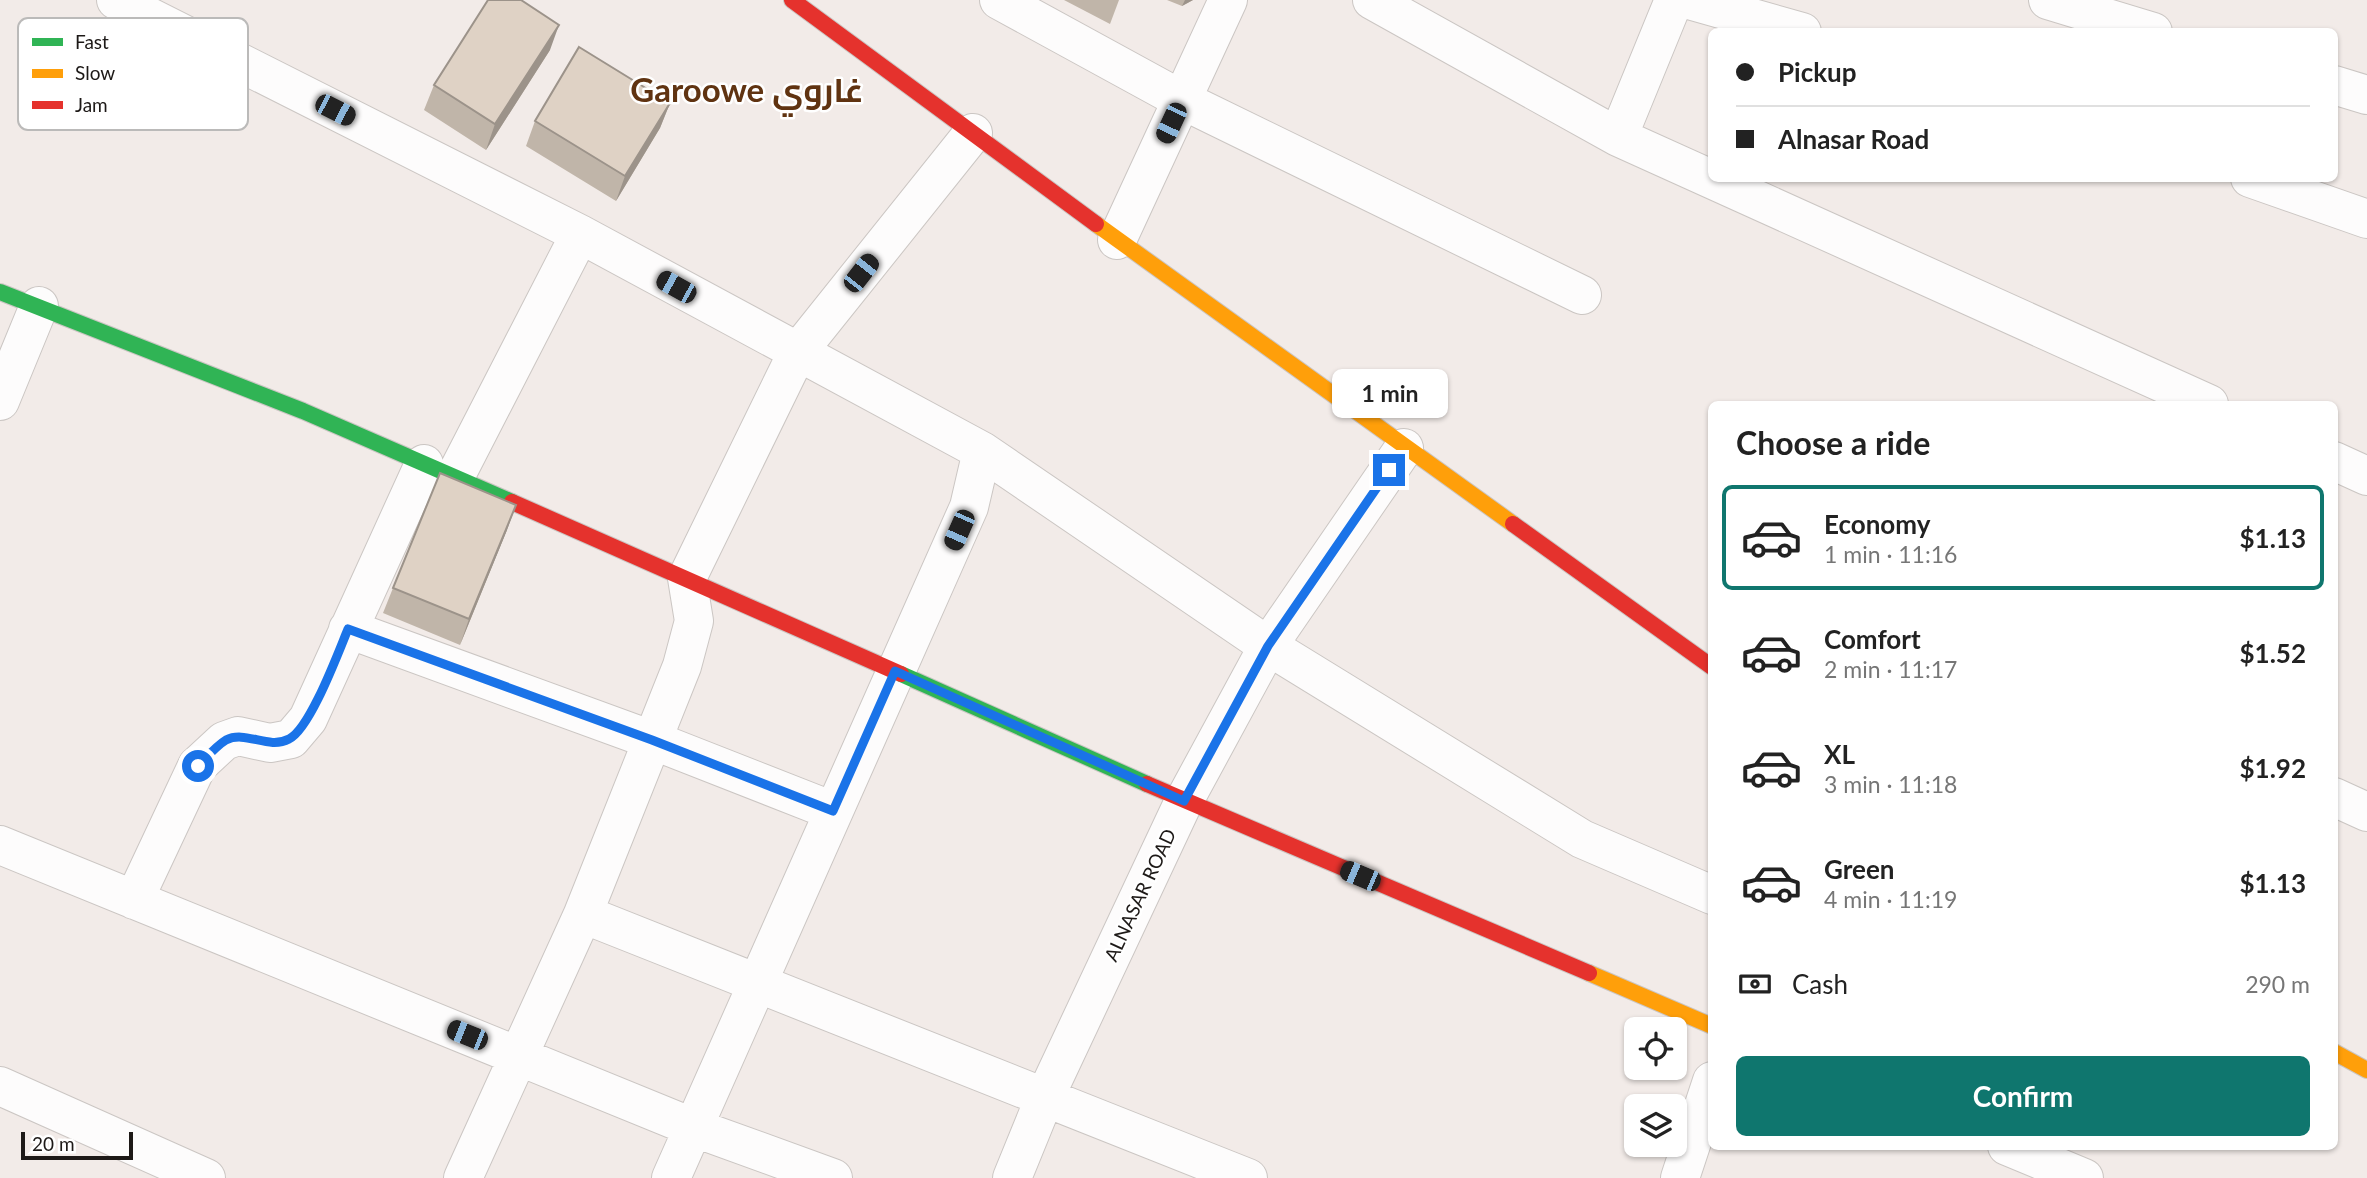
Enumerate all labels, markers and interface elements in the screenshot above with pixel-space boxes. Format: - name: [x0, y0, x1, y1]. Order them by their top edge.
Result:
- legend: [18, 18, 248, 130]
- text: Fast: [75, 30, 109, 53]
- text: Pickup: [1778, 56, 1857, 88]
- text: Slow: [75, 61, 115, 84]
- district label: Garoowe غاروي: [630, 69, 864, 117]
- car: [312, 91, 359, 129]
- text: Jam: [75, 93, 108, 116]
- car: [1153, 100, 1190, 146]
- text: Alnasar Road: [1778, 123, 1929, 155]
- car: [840, 250, 883, 296]
- car: [653, 268, 700, 306]
- callout: 1 min: [1331, 368, 1447, 418]
- text: 1 min: [1361, 379, 1419, 407]
- text: Choose a ride: [1736, 423, 1930, 462]
- route end: [1373, 454, 1405, 486]
- icon: car: [1740, 506, 1803, 569]
- car: [941, 507, 978, 553]
- text: Economy: [1824, 508, 1930, 540]
- text: $1.13: [2240, 522, 2306, 554]
- text: 1 min · 11:16: [1824, 540, 1957, 568]
- icon: car: [1740, 621, 1803, 684]
- text: Comfort: [1824, 623, 1921, 655]
- text: $1.52: [2240, 637, 2306, 669]
- text: 2 min · 11:17: [1824, 655, 1957, 683]
- icon: car: [1740, 736, 1803, 799]
- text: XL: [1824, 738, 1855, 770]
- route start: [182, 750, 214, 782]
- text: $1.92: [2240, 752, 2306, 784]
- text: 3 min · 11:18: [1824, 770, 1957, 798]
- street label: ALNASAR ROAD: [1099, 825, 1180, 965]
- icon: car: [1740, 851, 1803, 914]
- text: Green: [1824, 853, 1894, 885]
- car: [1337, 858, 1384, 894]
- text: $1.13: [2240, 867, 2306, 899]
- text: 4 min · 11:19: [1824, 885, 1957, 913]
- icon: cash: [1736, 965, 1774, 1003]
- text: Cash: [1792, 968, 1848, 1000]
- text: 290 m: [2245, 970, 2310, 998]
- car: [444, 1017, 491, 1053]
- map controls: [1624, 1017, 1687, 1157]
- button: locate: [1624, 1017, 1687, 1080]
- button: Confirm: [1736, 1056, 2310, 1136]
- button: layers: [1624, 1094, 1687, 1157]
- scale bar: [21, 1129, 133, 1161]
- text: 20 m: [32, 1132, 75, 1155]

